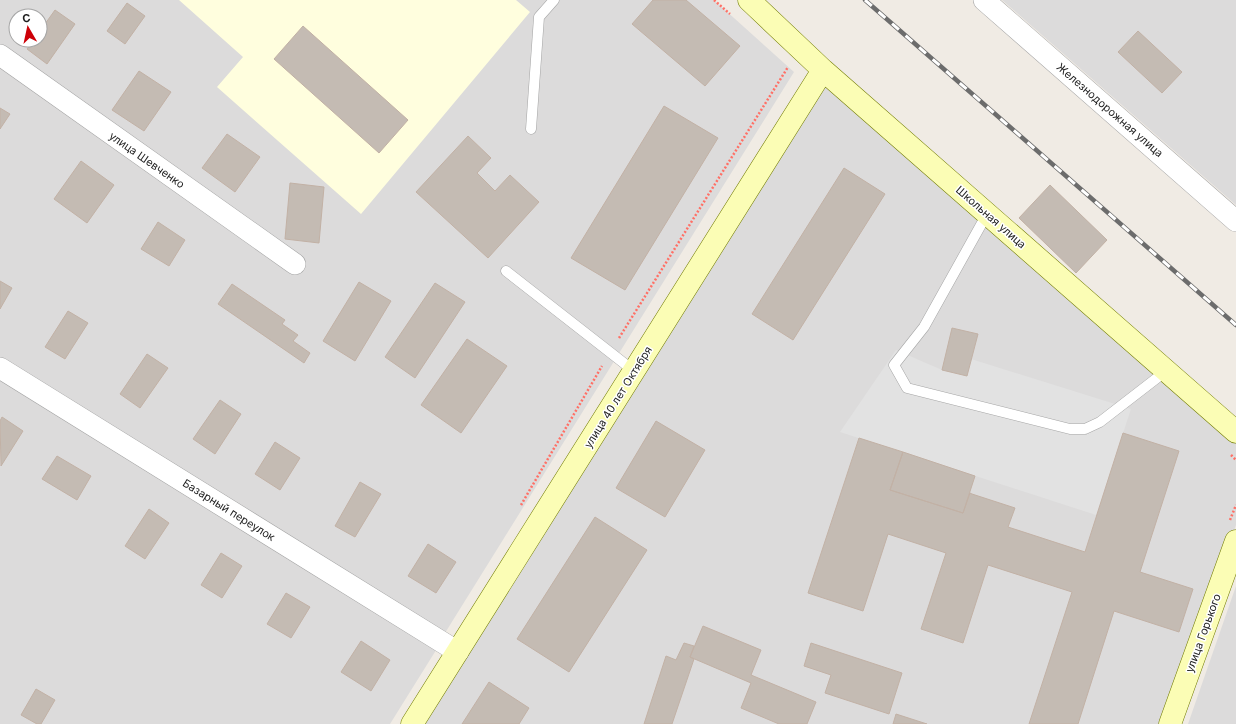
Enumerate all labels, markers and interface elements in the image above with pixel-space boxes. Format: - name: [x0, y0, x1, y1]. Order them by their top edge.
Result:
- north arrow: [8, 8, 48, 48]
- text: С: [21, 11, 32, 26]
- street label: Железнодорожная улица: [1054, 60, 1166, 160]
- street label: улица Шевченко: [106, 129, 188, 192]
- street label: Школьная улица: [953, 183, 1029, 251]
- street label: улица 40 лет Октября: [581, 344, 655, 450]
- street label: Базарный переулок: [180, 476, 278, 544]
- street label: улица Горького: [1182, 591, 1224, 674]

